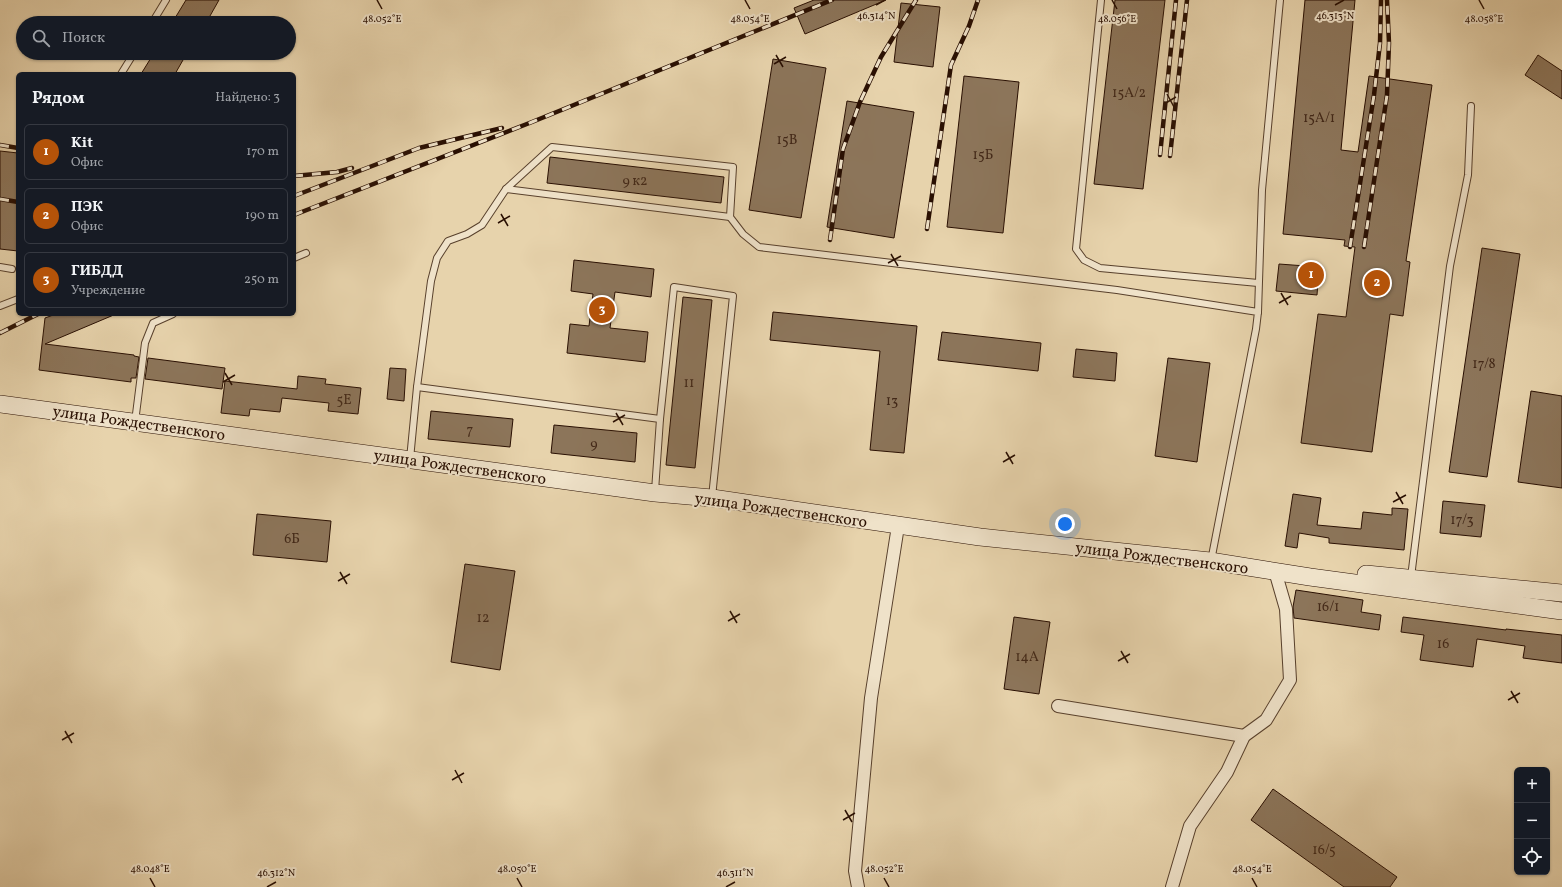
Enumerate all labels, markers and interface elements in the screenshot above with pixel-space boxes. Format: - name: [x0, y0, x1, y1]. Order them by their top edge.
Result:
- text: 46.314°N: [857, 9, 896, 23]
- text: 46.313°N: [1316, 9, 1355, 23]
- text: 48.052°E: [363, 12, 401, 26]
- text: 48.054°E: [730, 12, 770, 26]
- text: 48.056°E: [1098, 12, 1136, 26]
- text: 48.058°E: [1465, 12, 1503, 26]
- search box: [16, 16, 296, 60]
- icon: search: [30, 27, 52, 49]
- text: Поиск: [62, 28, 105, 49]
- house number: 15А/2: [1112, 84, 1146, 103]
- text: Рядом: [32, 87, 85, 110]
- text: Найдено: 3: [215, 89, 280, 107]
- house number: 15А/1: [1303, 109, 1335, 128]
- house number: 15В: [777, 131, 797, 150]
- text: Kit: [71, 133, 93, 154]
- text: 1: [43, 143, 49, 161]
- text: 170 m: [246, 143, 279, 161]
- house number: 15Б: [973, 146, 993, 165]
- text: Офис: [71, 154, 103, 172]
- house number: 9 к2: [622, 172, 648, 191]
- text: ПЭК: [71, 197, 103, 218]
- text: 2: [43, 207, 49, 225]
- text: 190 m: [245, 207, 279, 225]
- text: Офис: [71, 218, 103, 236]
- pin: 1: [1298, 260, 1324, 290]
- text: ГИБДД: [71, 261, 123, 282]
- pin: 2: [1364, 268, 1390, 298]
- text: 3: [43, 271, 49, 289]
- text: 250 m: [244, 271, 279, 289]
- text: Учреждение: [71, 282, 145, 300]
- pin: 3: [589, 295, 615, 325]
- house number: 17/8: [1472, 355, 1496, 374]
- house number: 11: [684, 374, 694, 393]
- house number: 5Е: [336, 391, 352, 410]
- house number: 13: [886, 392, 898, 411]
- street label: улица Рождественского: [51, 401, 227, 447]
- house number: 7: [467, 421, 474, 440]
- house number: 9: [590, 435, 598, 454]
- street label: улица Рождественского: [372, 445, 548, 491]
- street label: улица Рождественского: [693, 488, 869, 534]
- house number: 17/3: [1450, 511, 1474, 530]
- your location: [1055, 514, 1075, 534]
- house number: 6Б: [284, 530, 300, 549]
- street label: улица Рождественского: [1074, 537, 1250, 581]
- house number: 16/1: [1317, 598, 1339, 617]
- house number: 12: [477, 609, 489, 628]
- house number: 16: [1437, 635, 1449, 654]
- house number: 14А: [1015, 648, 1039, 667]
- map controls: [1514, 767, 1550, 875]
- button: +: [1514, 767, 1550, 803]
- button: −: [1514, 803, 1550, 839]
- button: locate: [1514, 839, 1550, 875]
- house number: 16/5: [1312, 841, 1336, 860]
- text: 48.048°E: [130, 862, 170, 876]
- text: 48.050°E: [497, 862, 537, 876]
- text: 48.052°E: [865, 862, 903, 876]
- text: 48.054°E: [1232, 862, 1272, 876]
- text: 46.312°N: [257, 866, 296, 880]
- text: 46.311°N: [717, 866, 754, 880]

